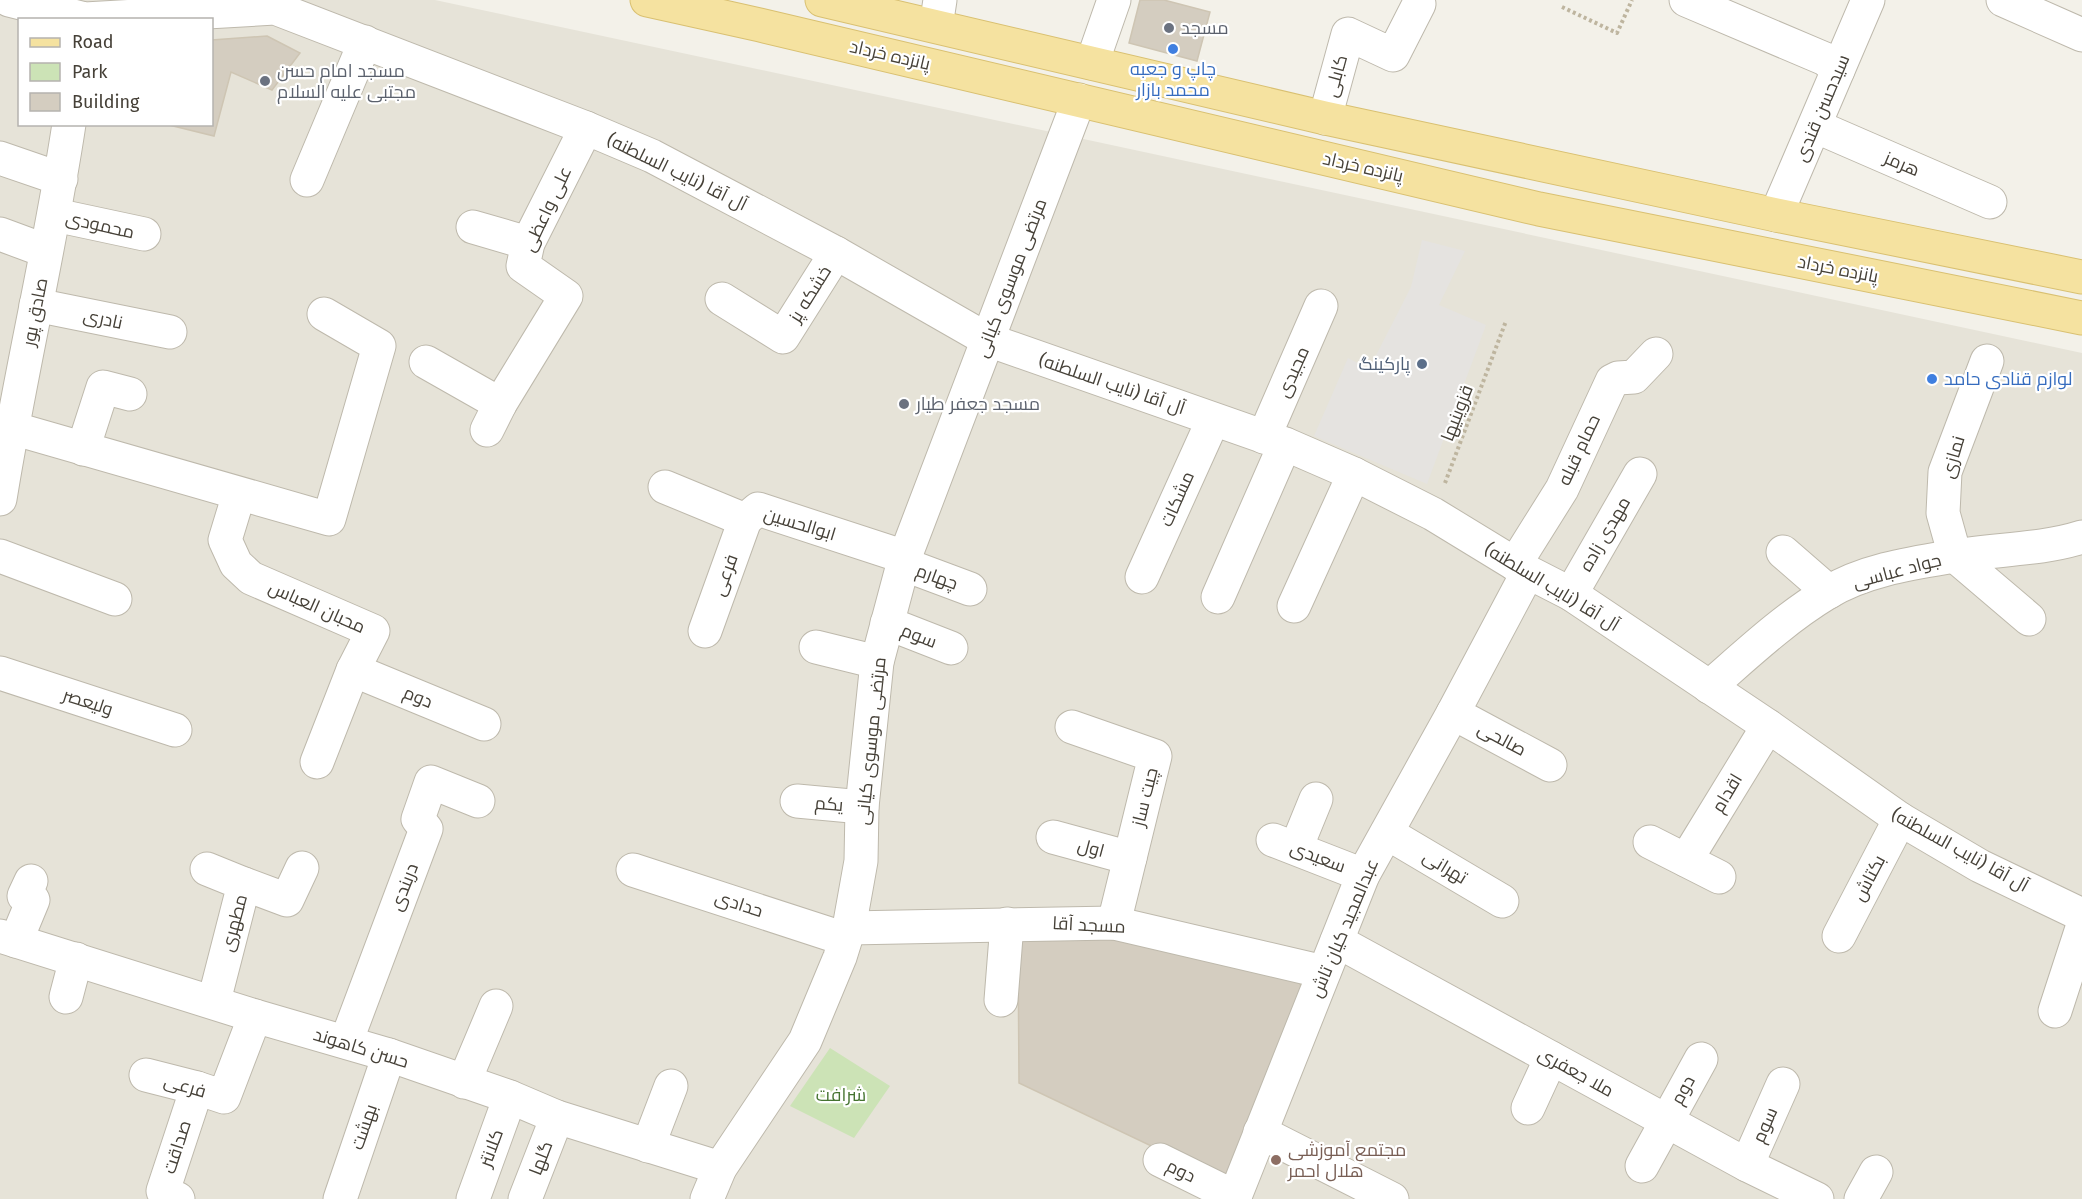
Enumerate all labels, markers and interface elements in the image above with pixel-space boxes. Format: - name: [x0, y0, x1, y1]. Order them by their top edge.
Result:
- place label: مسجد: [1181, 17, 1229, 39]
- legend: [18, 18, 213, 126]
- marker: مسجد: [1162, 21, 1176, 35]
- text: Road: [72, 31, 114, 53]
- street label: پانزده خرداد: [847, 35, 933, 76]
- marker: چاپ و جعبه محمد بازار: [1166, 42, 1180, 56]
- street label: سیدحسن قندی: [1790, 51, 1854, 165]
- street label: کابلی: [1320, 52, 1352, 100]
- place label: چاپ و جعبه محمد بازار: [1130, 58, 1216, 101]
- place label: مسجد امام حسن مجتبی علیه السلام: [277, 60, 416, 104]
- text: Park: [72, 61, 108, 83]
- marker: مسجد امام حسن مجتبی علیه السلام: [258, 74, 272, 88]
- text: Building: [72, 91, 140, 113]
- street label: آل آقا (نایب السلطنه): [603, 128, 751, 216]
- street label: هرمز: [1880, 146, 1923, 181]
- street label: پانزده خرداد: [1320, 147, 1406, 188]
- street label: علی واعظی: [518, 163, 576, 255]
- street label: مرتضی موسوی کیانی: [971, 195, 1051, 361]
- street label: محمودی: [64, 206, 136, 244]
- street label: پانزده خرداد: [1796, 250, 1880, 289]
- street label: خشکه پز: [784, 262, 837, 328]
- street label: صادق پور: [17, 276, 53, 349]
- street label: نادری: [81, 304, 125, 334]
- street label: مجیدی: [1272, 343, 1314, 401]
- street label: آل آقا (نایب السلطنه): [1036, 349, 1188, 419]
- place label: پارکینگ: [1359, 353, 1410, 376]
- marker: پارکینگ: [1415, 357, 1429, 371]
- place label: لوازم قنادی حامد: [1944, 368, 2073, 391]
- marker: لوازم قنادی حامد: [1925, 372, 1939, 386]
- street label: قزوینیها: [1436, 382, 1478, 444]
- place label: مسجد جعفر طیار: [915, 393, 1040, 415]
- marker: مسجد جعفر طیار: [897, 397, 911, 411]
- street label: حمام قبله: [1553, 411, 1606, 489]
- street label: نمازی: [1936, 433, 1970, 481]
- street label: مشکات: [1155, 468, 1199, 530]
- street label: مهدی زاده: [1575, 493, 1635, 575]
- street label: ابوالحسین: [761, 503, 839, 545]
- street label: آل آقا (نایب السلطنه): [1481, 538, 1624, 636]
- street label: جواد عباسی: [1850, 549, 1944, 593]
- street label: فرعی: [707, 551, 743, 599]
- street label: چهارم: [913, 559, 961, 596]
- street label: محبان العباس: [265, 576, 369, 638]
- street label: سوم: [898, 619, 940, 654]
- street label: مرتضی موسوی کیانی: [851, 656, 891, 826]
- street label: دوم: [400, 681, 436, 714]
- street label: ولیعصر: [59, 683, 116, 720]
- street label: صالحی: [1474, 717, 1530, 761]
- street label: چیت ساز: [1127, 765, 1164, 830]
- street label: اقدام: [1707, 770, 1748, 817]
- street label: یکم: [814, 792, 844, 817]
- street label: آل آقا (نایب السلطنه): [1888, 803, 2033, 897]
- street label: اول: [1075, 834, 1107, 862]
- street label: سعیدی: [1287, 836, 1349, 878]
- street label: تهرانی: [1419, 845, 1471, 889]
- street label: بکتاش: [1848, 851, 1890, 905]
- street label: عبدالمجید کیان تاش: [1305, 855, 1383, 1001]
- street label: دربندی: [385, 860, 423, 914]
- street label: حدادی: [712, 886, 766, 922]
- street label: مطهری: [216, 892, 252, 954]
- street label: مسجد آقا: [1052, 912, 1126, 938]
- street label: حسن کاهوند: [311, 1023, 411, 1073]
- street label: ملا جعفری: [1534, 1042, 1618, 1102]
- street label: فرعی: [161, 1070, 209, 1102]
- street label: دوم: [1666, 1072, 1701, 1109]
- park label: شرافت: [816, 1084, 866, 1106]
- street label: بهشت: [346, 1101, 382, 1153]
- street label: سوم: [1748, 1104, 1783, 1147]
- street label: صداقت: [158, 1118, 196, 1176]
- street label: کلانتر: [474, 1126, 508, 1171]
- street label: گلها: [524, 1138, 558, 1178]
- place label: مجتمع آموزشی هلال احمر: [1287, 1139, 1406, 1182]
- marker: مجتمع آموزشی هلال احمر: [1269, 1153, 1283, 1167]
- street label: دوم: [1162, 1155, 1199, 1188]

